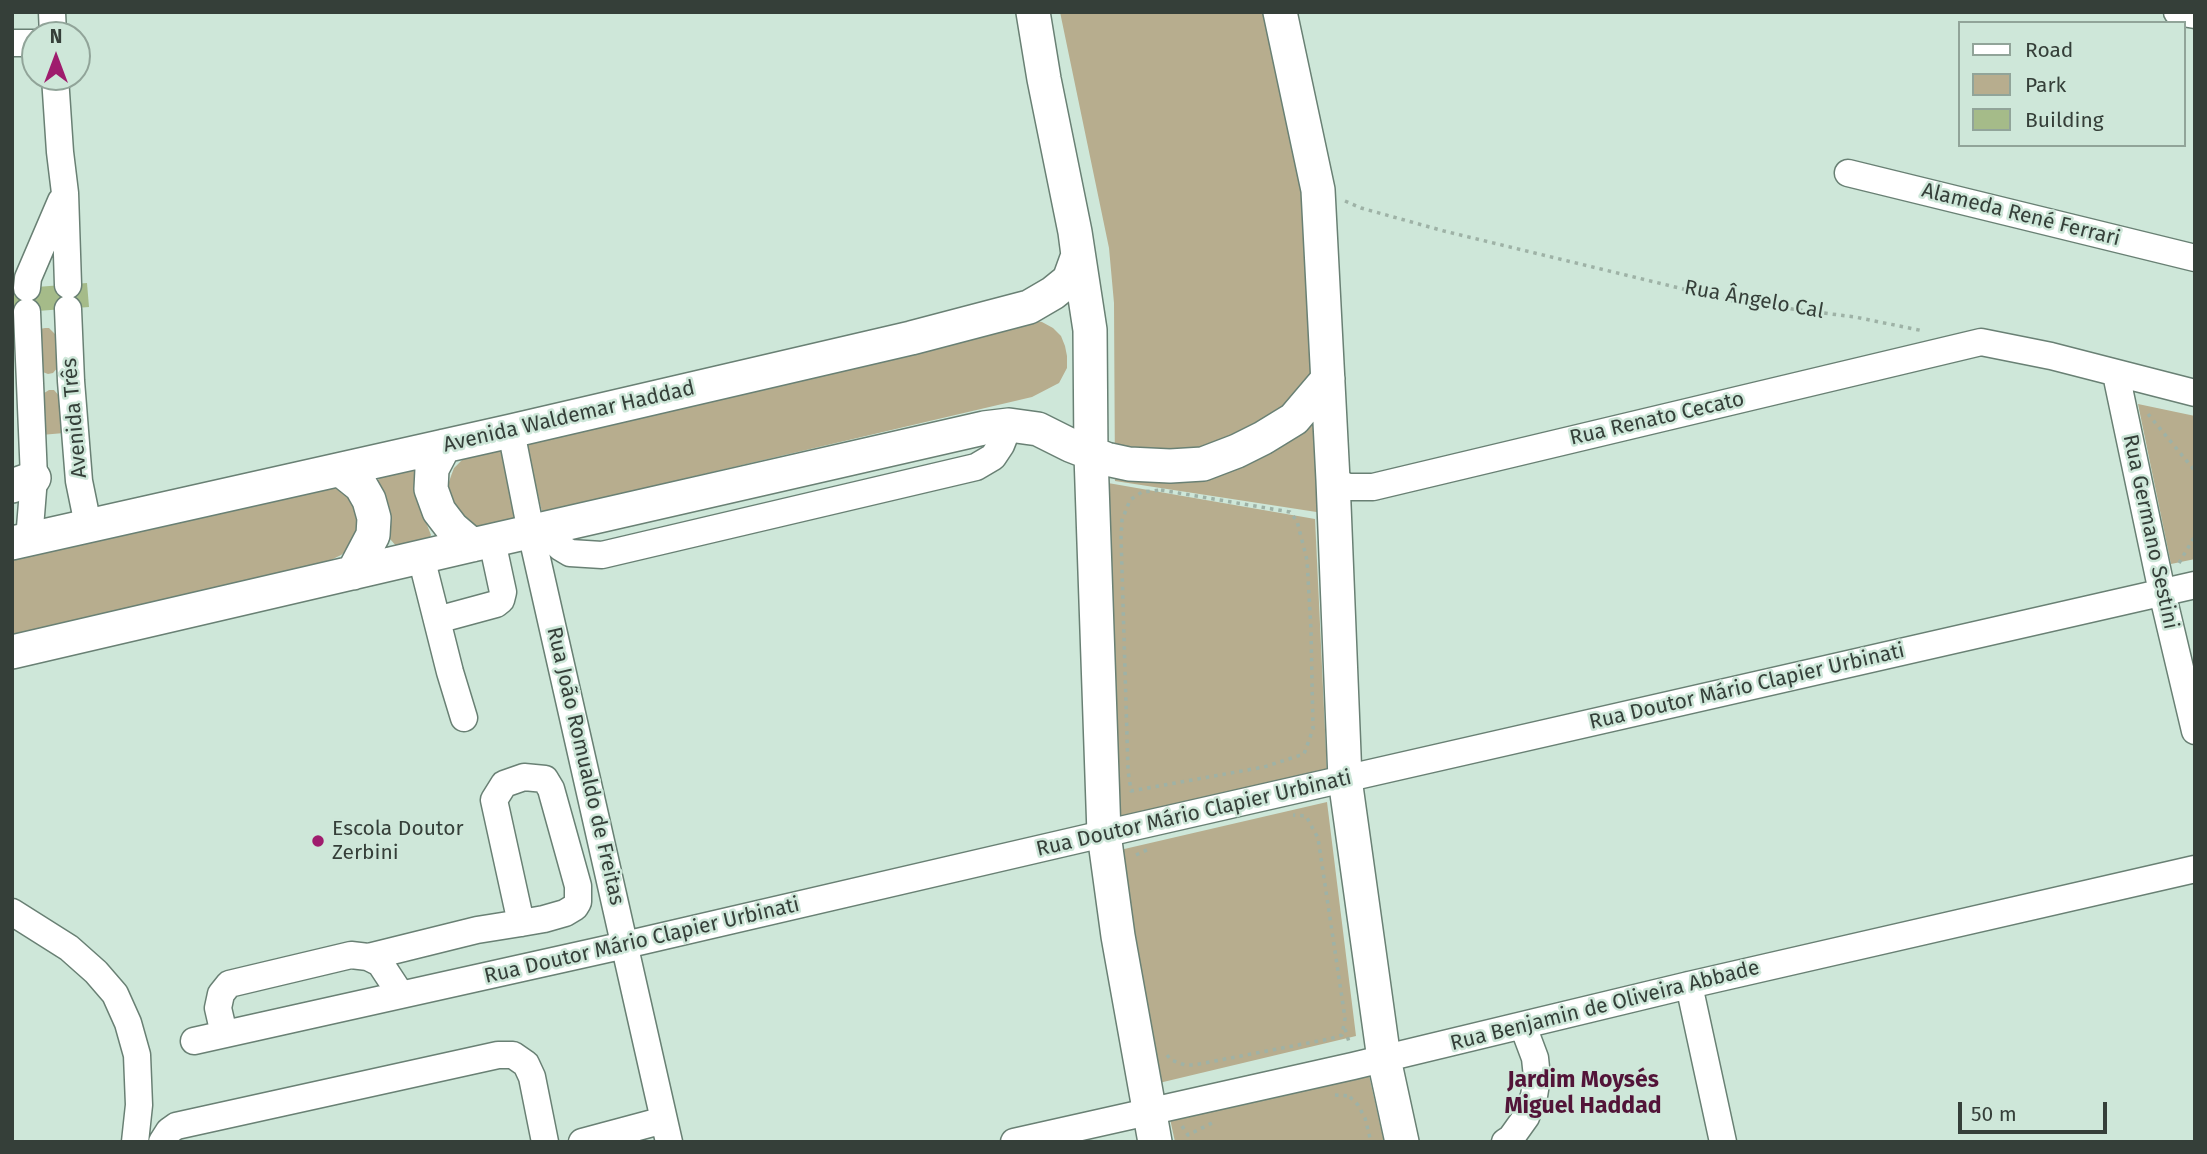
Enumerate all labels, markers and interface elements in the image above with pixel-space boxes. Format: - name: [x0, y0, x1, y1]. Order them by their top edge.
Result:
- north arrow: [21, 21, 91, 91]
- legend: [1958, 21, 2186, 147]
- text: N: [50, 25, 62, 48]
- text: Road: [2025, 37, 2073, 63]
- text: Park: [2025, 72, 2066, 98]
- text: Building: [2025, 107, 2104, 133]
- street label: Alameda René Ferrari: [1919, 178, 2123, 252]
- street label: Rua Ângelo Cal: [1682, 275, 1826, 325]
- street label: Avenida Três: [57, 357, 93, 479]
- street label: Avenida Waldemar Haddad: [441, 376, 697, 458]
- street label: Rua Renato Cecato: [1567, 387, 1747, 451]
- street label: Rua Germano Sestini: [2117, 432, 2183, 632]
- street label: Rua João Romualdo de Freitas: [541, 625, 629, 907]
- street label: Rua Doutor Mário Clapier Urbinati: [1587, 638, 1907, 736]
- street label: Rua Doutor Mário Clapier Urbinati: [1034, 765, 1354, 863]
- place label: Escola Doutor Zerbini: [332, 816, 464, 866]
- marker: Escola Doutor Zerbini: [310, 833, 326, 849]
- street label: Rua Doutor Mário Clapier Urbinati: [482, 892, 802, 990]
- street label: Rua Benjamin de Oliveira Abbade: [1448, 955, 1762, 1057]
- district label: Jardim Moysés Miguel Haddad: [1504, 1067, 1662, 1121]
- scale bar: [1962, 1088, 2111, 1132]
- text: 50 m: [1971, 1101, 2017, 1127]

